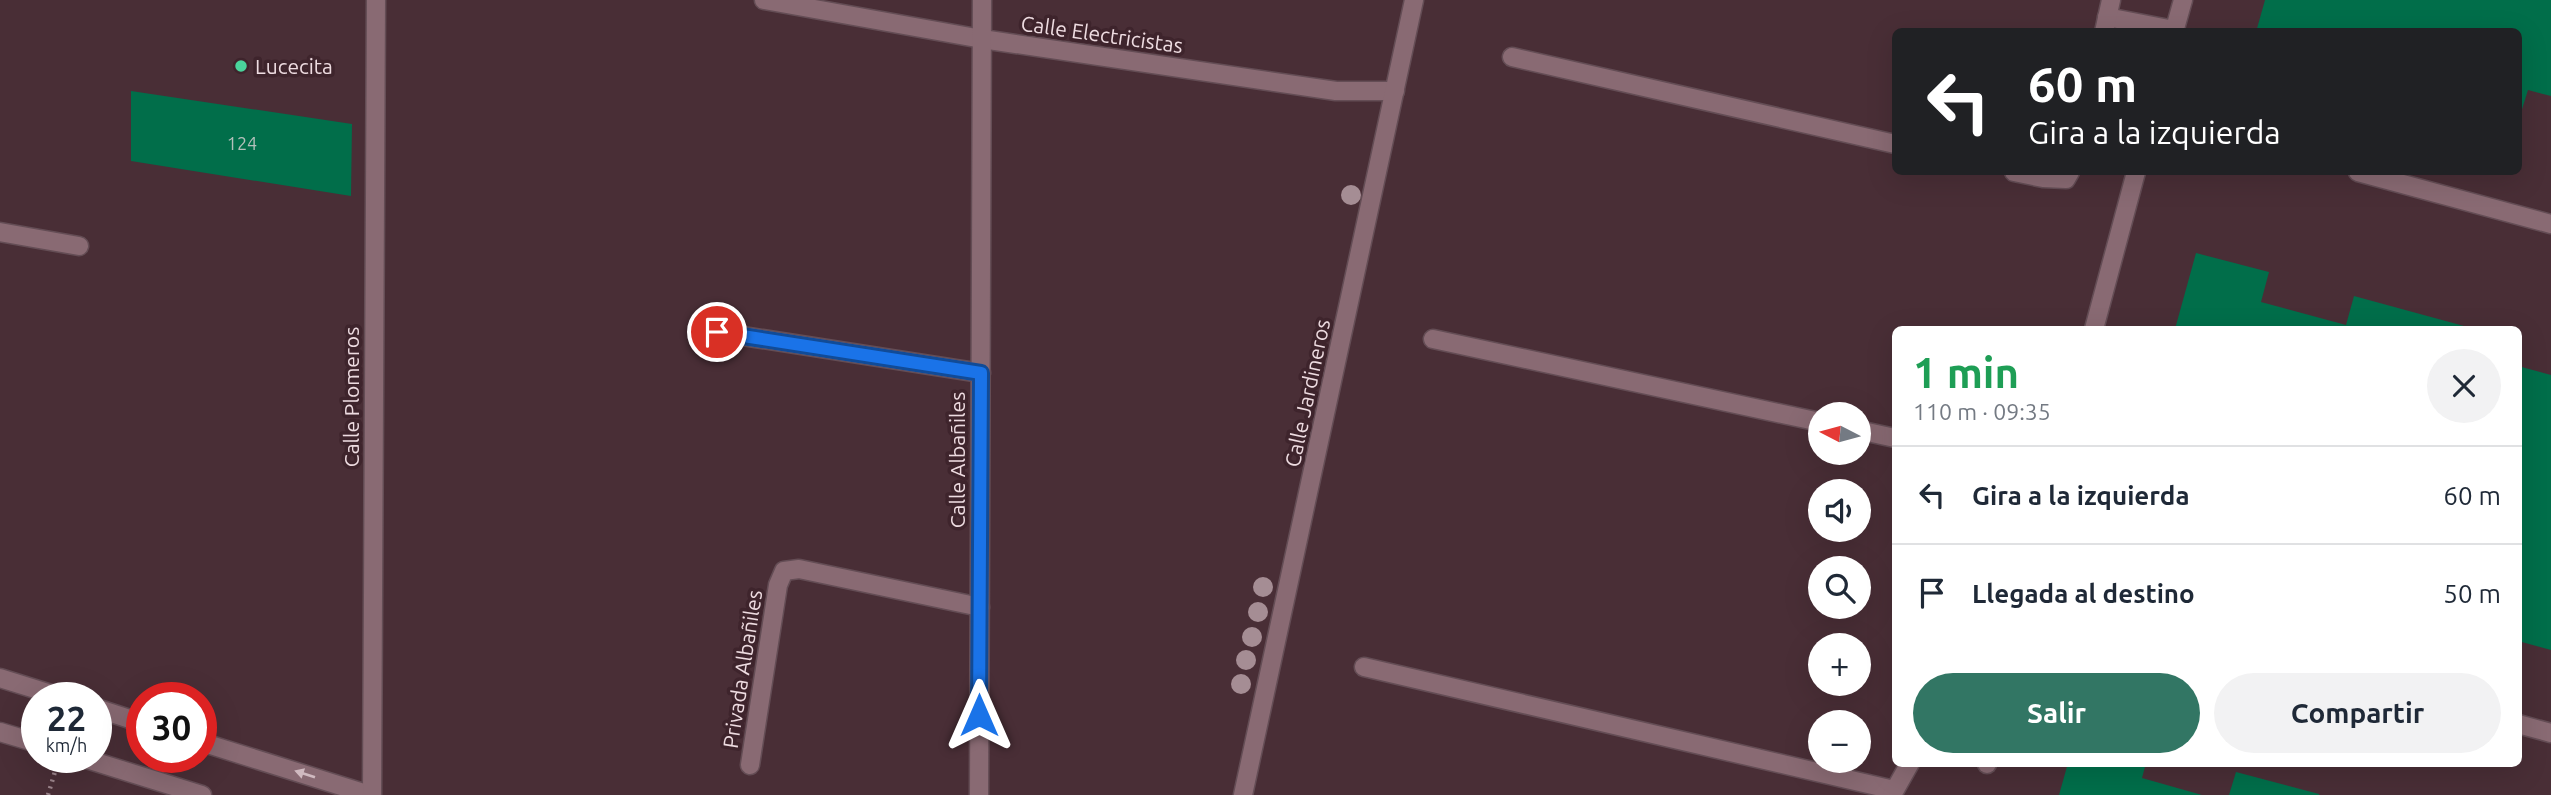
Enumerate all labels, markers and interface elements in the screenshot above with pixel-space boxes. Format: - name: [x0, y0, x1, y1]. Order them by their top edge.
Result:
- street label: Calle Electricistas: [1020, 11, 1184, 57]
- place label: Lucecita: [255, 54, 333, 78]
- icon: left: [1913, 56, 2004, 147]
- text: 60 m: [2028, 56, 2137, 111]
- marker: Lucecita: [233, 58, 249, 74]
- text: Gira a la izquierda: [2028, 114, 2281, 150]
- house number: 124: [227, 133, 257, 153]
- pin: [687, 302, 747, 362]
- icon: arrive: [698, 313, 736, 351]
- street label: Calle Jardineros: [1280, 317, 1334, 469]
- street label: Calle Plomeros: [339, 327, 363, 467]
- text: 1 min: [1913, 349, 2019, 396]
- button: close: [2427, 349, 2501, 423]
- street label: Calle Albañiles: [945, 392, 969, 528]
- text: 110 m · 09:35: [1913, 399, 2051, 424]
- north arrow: [1808, 402, 1871, 466]
- map controls: [1808, 402, 1871, 773]
- icon: left: [1913, 476, 1951, 514]
- button: sound: [1808, 479, 1871, 542]
- text: Gira a la izquierda: [1972, 481, 2190, 510]
- text: 60 m: [2443, 481, 2501, 510]
- button: search: [1808, 556, 1871, 619]
- icon: arrive: [1913, 574, 1951, 612]
- text: Llegada al destino: [1972, 579, 2195, 608]
- text: 50 m: [2443, 579, 2501, 608]
- street label: Privada Albañiles: [718, 588, 766, 750]
- button: +: [1808, 633, 1871, 696]
- button: Salir: [1913, 673, 2200, 753]
- button: Compartir: [2214, 673, 2501, 753]
- position arrow: [942, 678, 1016, 752]
- speed limit sign: 30: [126, 682, 217, 773]
- text: 22: [47, 698, 86, 738]
- button: −: [1808, 710, 1871, 773]
- text: km/h: [46, 735, 87, 755]
- one-way arrow: [295, 769, 316, 779]

